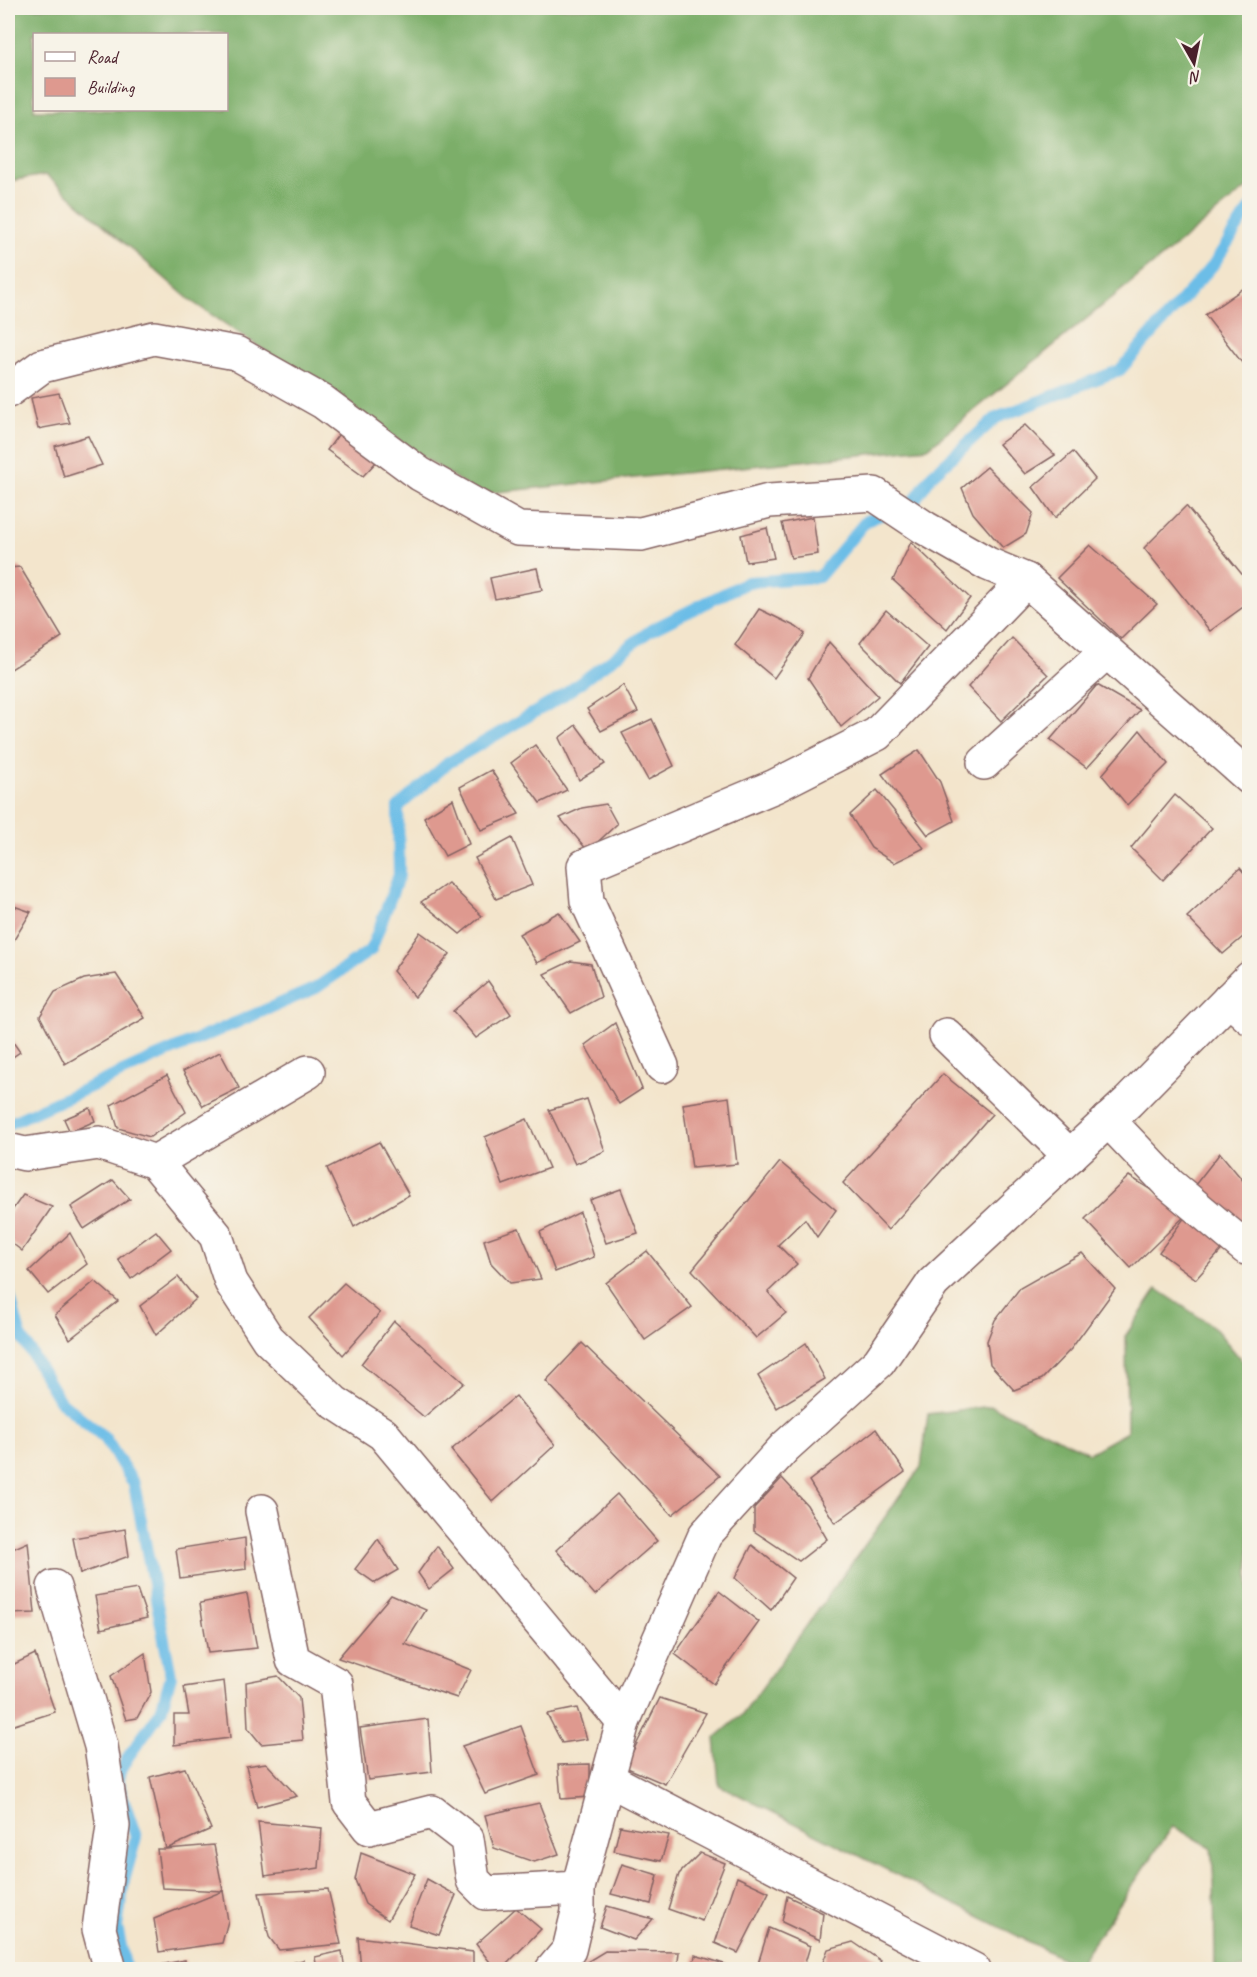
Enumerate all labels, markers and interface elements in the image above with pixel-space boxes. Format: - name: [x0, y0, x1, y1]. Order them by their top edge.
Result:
- legend: [33, 33, 228, 111]
- north arrow: [1164, 33, 1224, 93]
- text: Road: [87, 46, 120, 68]
- text: N: [1187, 66, 1203, 88]
- text: Building: [87, 76, 136, 98]

